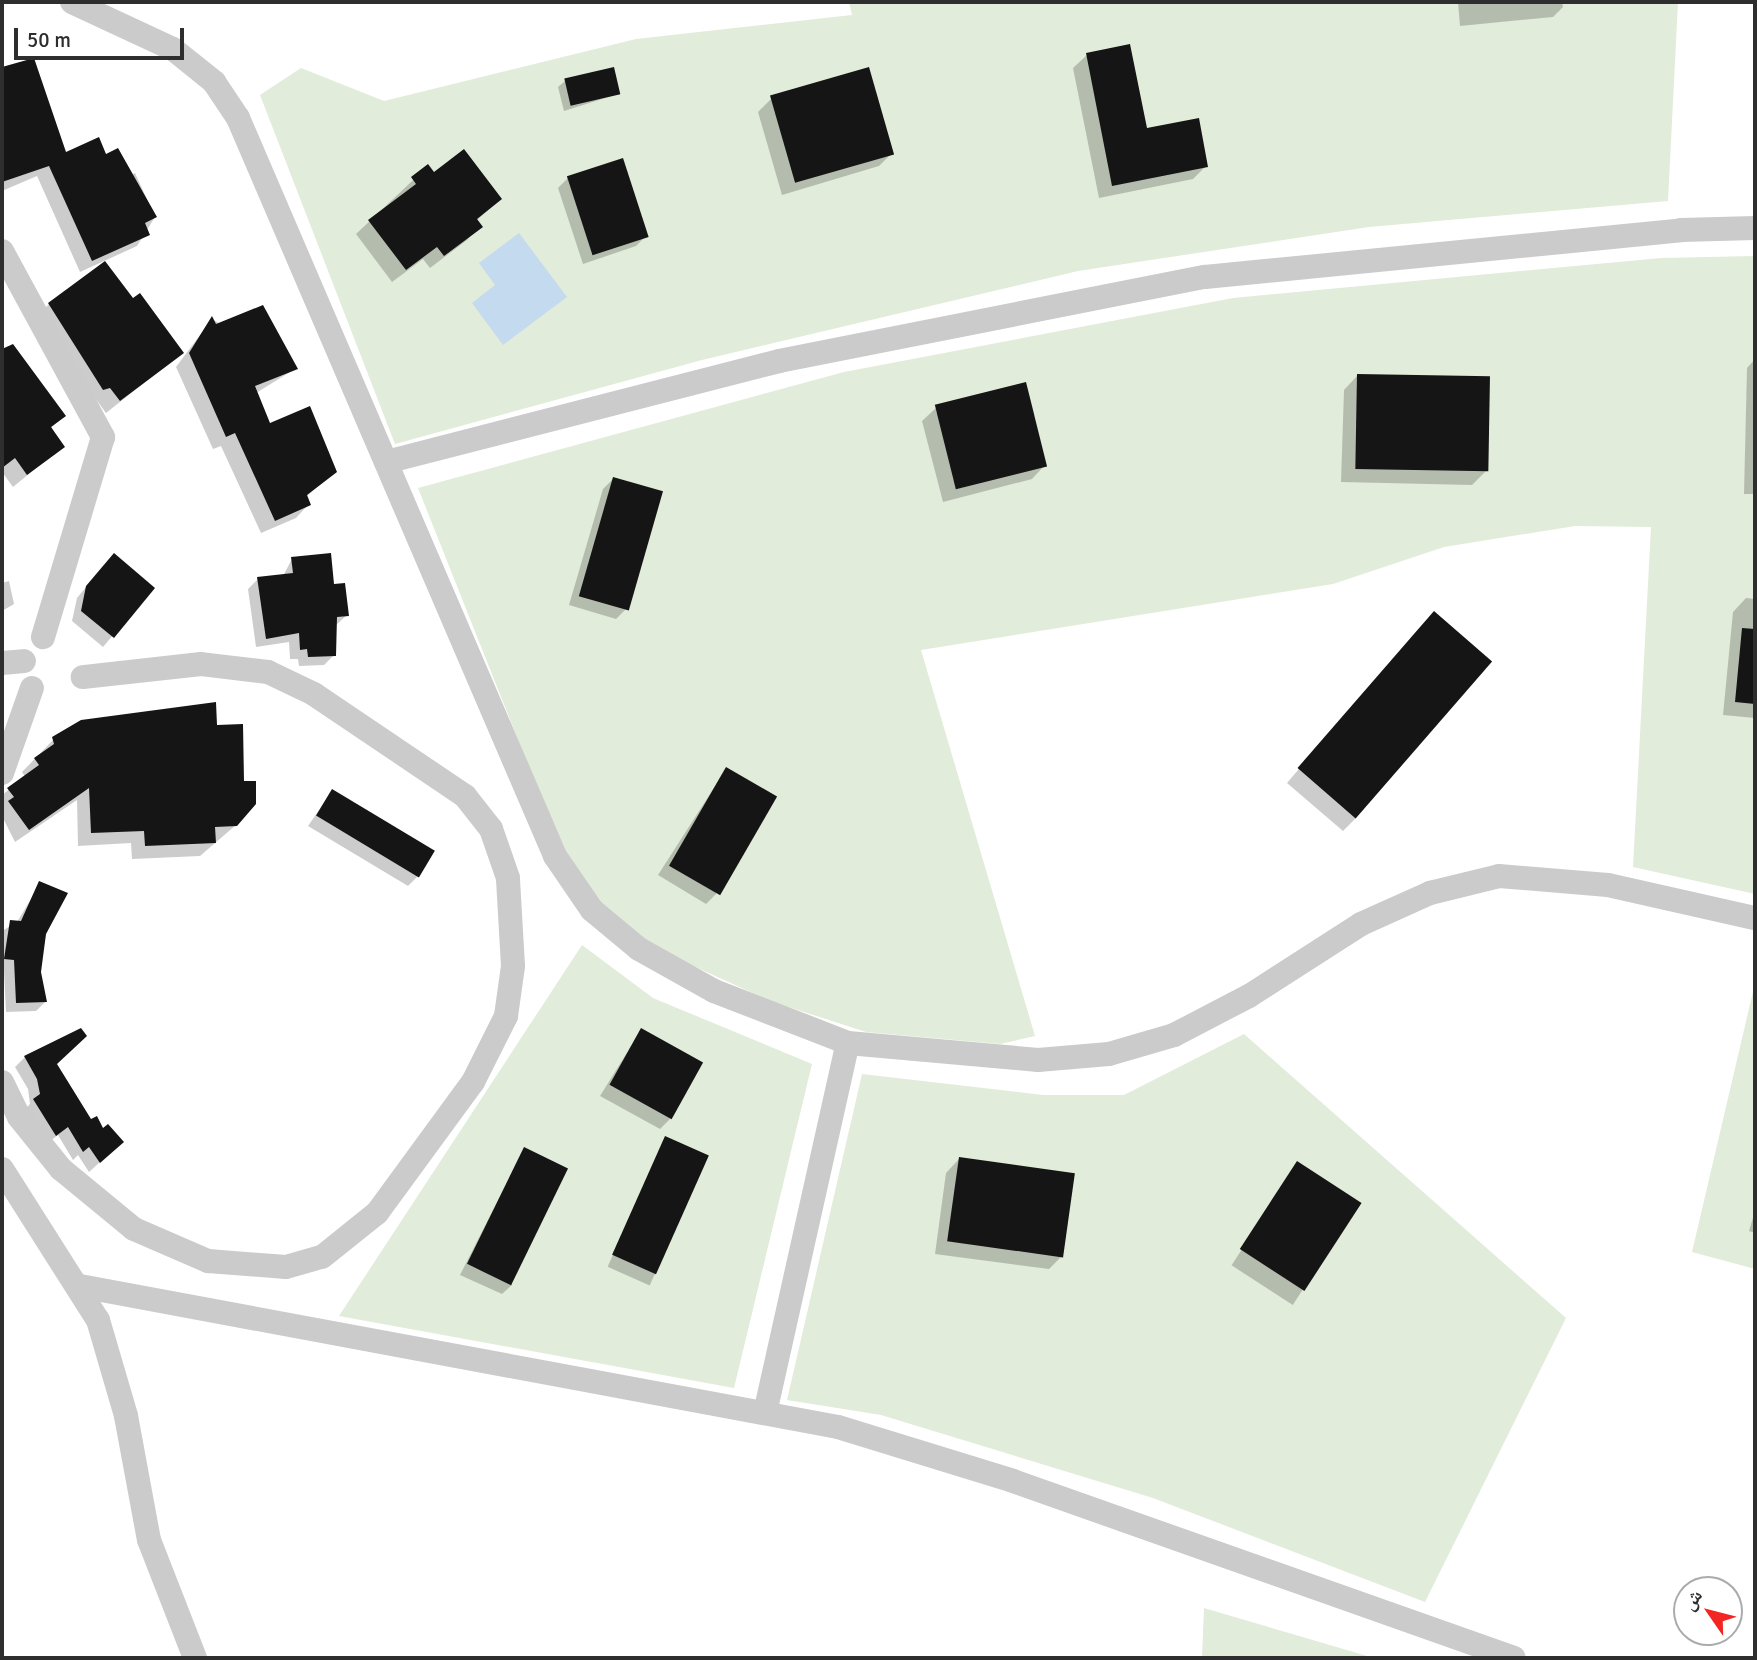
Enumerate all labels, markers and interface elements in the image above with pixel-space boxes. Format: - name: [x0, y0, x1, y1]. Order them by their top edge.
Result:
- scale bar: [18, 14, 187, 58]
- text: 50 m: [27, 27, 71, 53]
- north arrow: [1673, 1576, 1743, 1646]
- text: ش: [1677, 1585, 1708, 1615]

